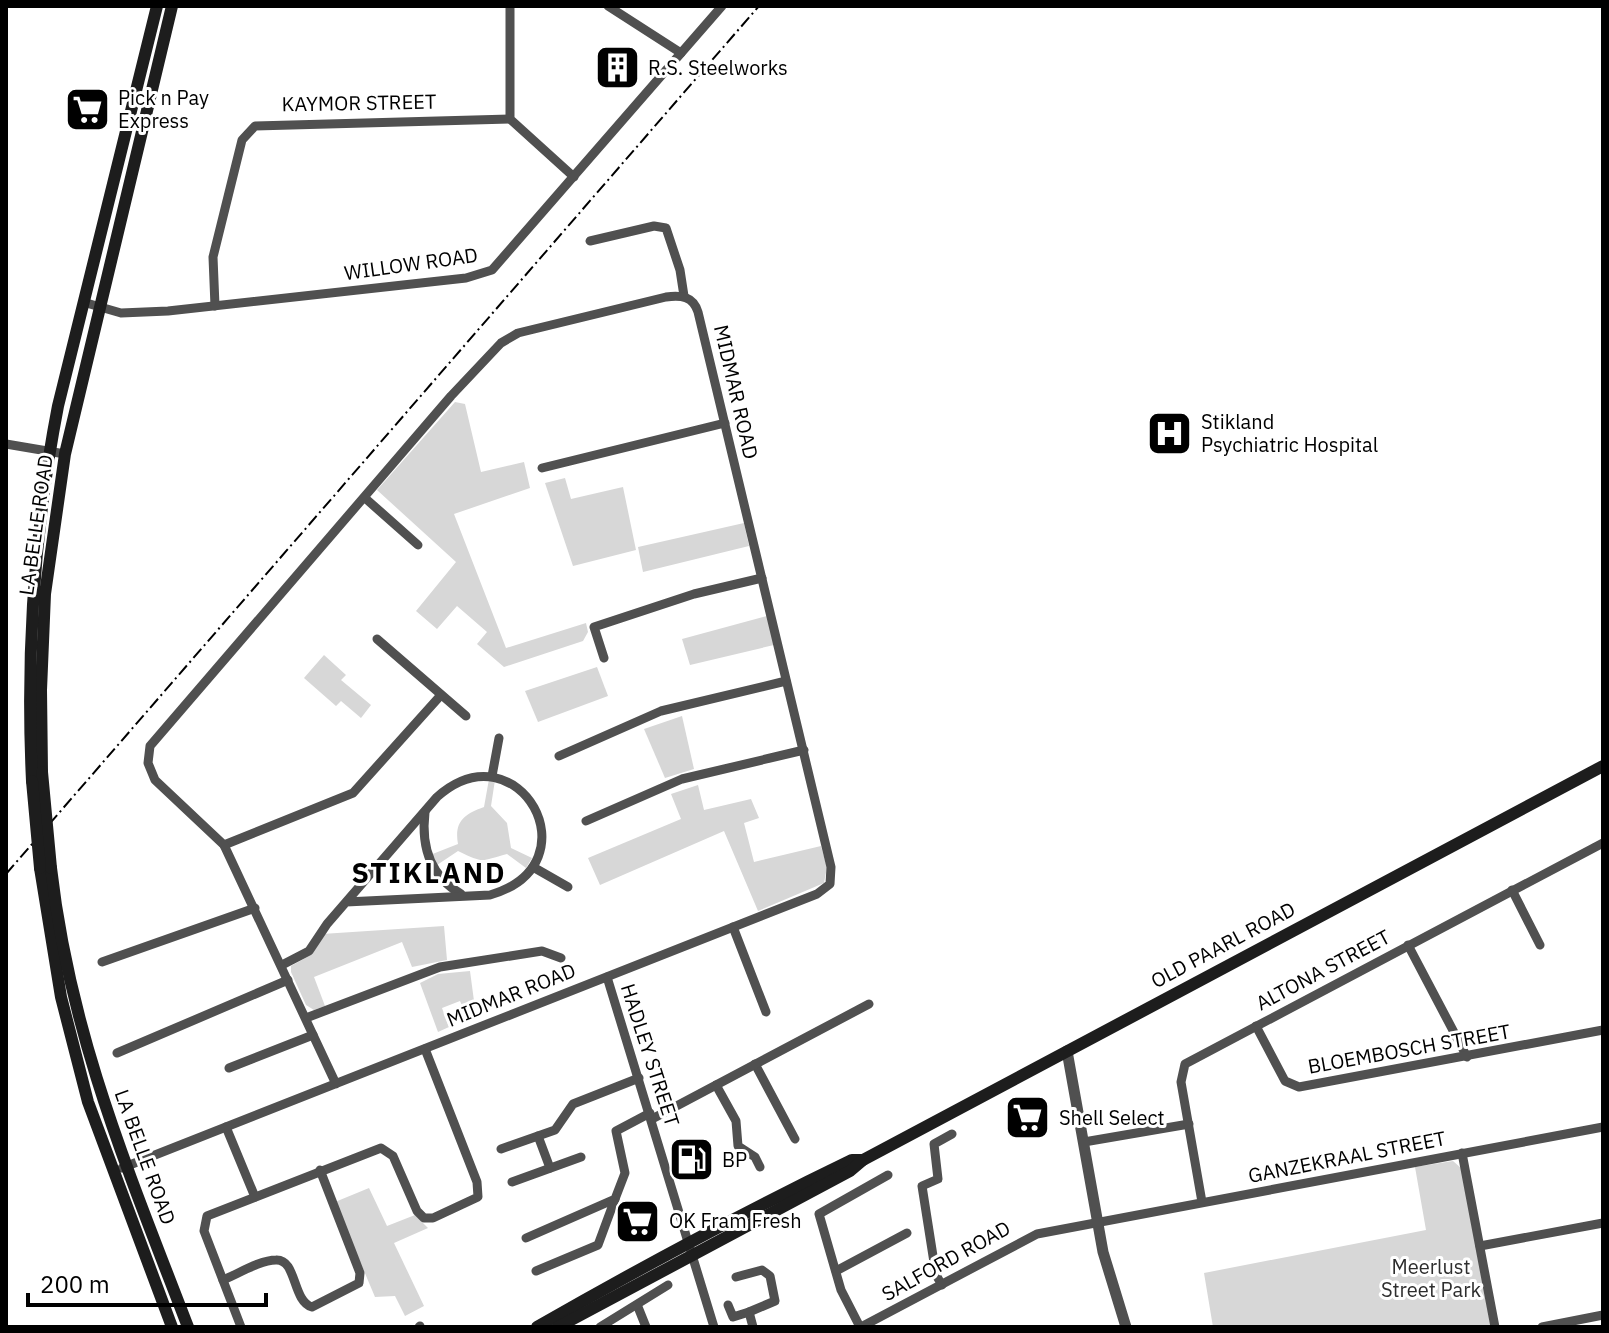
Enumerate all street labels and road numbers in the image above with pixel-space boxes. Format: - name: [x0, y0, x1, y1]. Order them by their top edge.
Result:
- street label: KAYMOR STREET: [281, 88, 436, 117]
- street label: WILLOW ROAD: [342, 241, 479, 286]
- street label: MIDMAR ROAD: [708, 322, 765, 462]
- street label: LA BELLE ROAD: [12, 453, 59, 597]
- street label: OLD PAARL ROAD: [1146, 895, 1300, 994]
- street label: ALTONA STREET: [1251, 923, 1395, 1016]
- street label: MIDMAR ROAD: [442, 956, 579, 1033]
- street label: HADLEY STREET: [615, 980, 686, 1130]
- street label: BLOEMBOSCH STREET: [1306, 1017, 1512, 1080]
- street label: LA BELLE ROAD: [109, 1086, 182, 1228]
- street label: GANZEKRAAL STREET: [1246, 1124, 1448, 1189]
- street label: SALFORD ROAD: [877, 1214, 1015, 1307]

